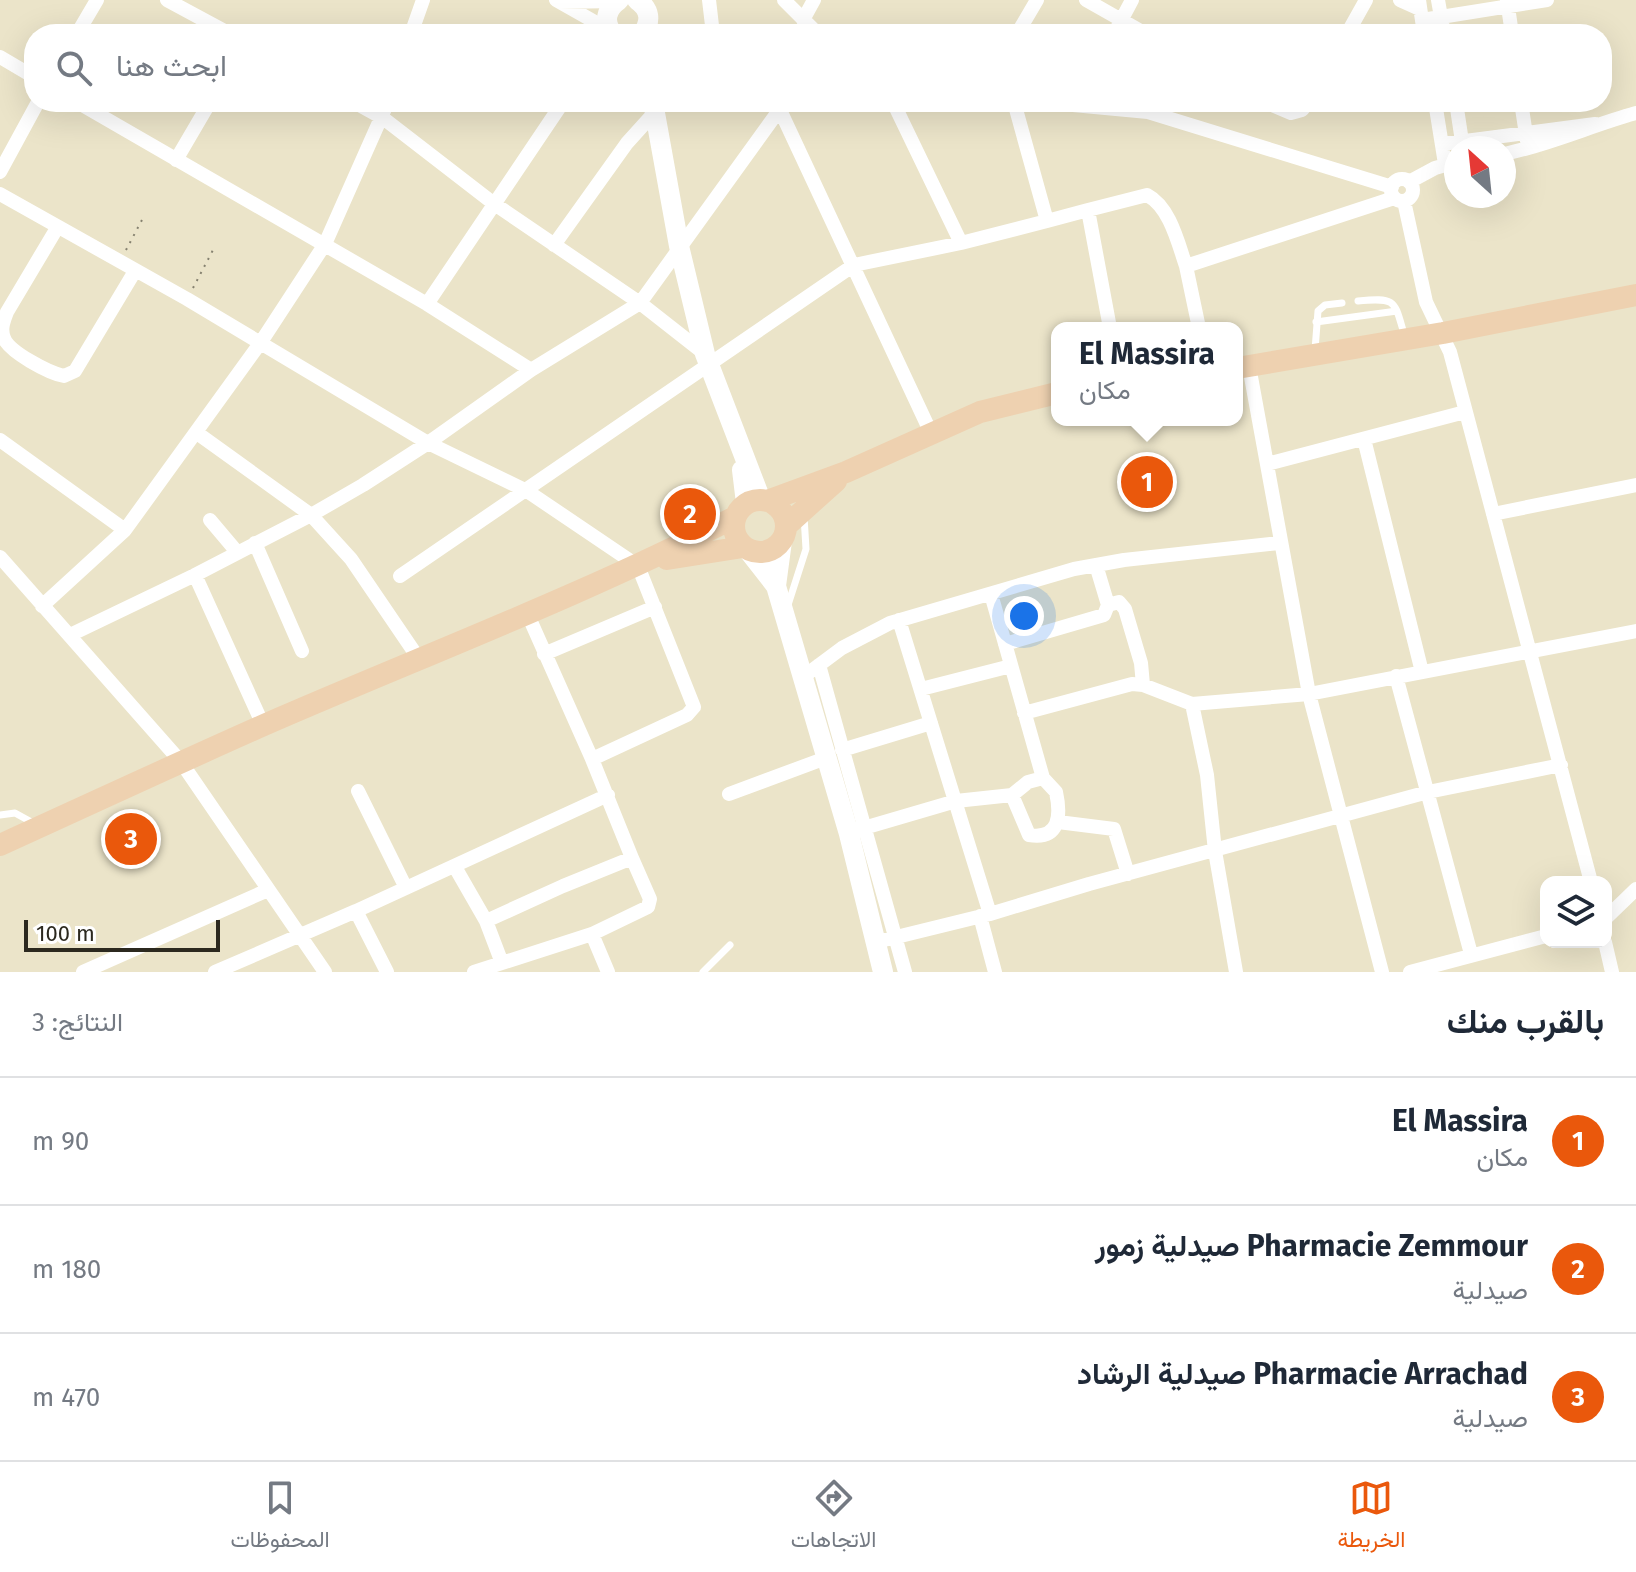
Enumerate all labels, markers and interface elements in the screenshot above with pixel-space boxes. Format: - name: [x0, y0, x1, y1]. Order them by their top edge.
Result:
- search box: [24, 24, 1612, 112]
- icon: search: [52, 46, 96, 90]
- text: ابحث هنا: [116, 48, 227, 84]
- north arrow: [1444, 136, 1516, 208]
- popup: [1051, 322, 1243, 426]
- text: El Massira: [1079, 336, 1215, 372]
- text: مكان: [1079, 375, 1131, 406]
- pin: 1: [1121, 452, 1173, 512]
- pin: 2: [664, 484, 716, 544]
- your location: [1004, 596, 1044, 636]
- pin: 3: [105, 809, 157, 869]
- map controls: [1540, 876, 1612, 948]
- button: layers: [1540, 876, 1612, 948]
- scale bar: [24, 916, 220, 952]
- text: 100 m: [36, 920, 95, 947]
- text: بالقرب منك: [1447, 1001, 1604, 1042]
- text: النتائج: 3: [32, 1007, 123, 1038]
- text: El Massira: [1392, 1103, 1528, 1139]
- text: 90 m: [32, 1126, 89, 1157]
- text: 1: [1572, 1126, 1584, 1157]
- text: مكان: [1476, 1142, 1528, 1173]
- text: Pharmacie Zemmour صيدلية زمور: [1095, 1228, 1528, 1264]
- text: 180 m: [32, 1254, 101, 1285]
- text: 2: [1571, 1254, 1585, 1285]
- text: صيدلية: [1453, 1275, 1528, 1306]
- text: Pharmacie Arrachad صيدلية الرشاد: [1077, 1356, 1528, 1392]
- text: 470 m: [32, 1382, 100, 1413]
- text: 3: [1571, 1382, 1585, 1413]
- text: صيدلية: [1453, 1403, 1528, 1434]
- tab: المحفوظات: [231, 1476, 330, 1559]
- tab: الاتجاهات: [791, 1476, 876, 1559]
- tab: الخريطة: [1337, 1476, 1405, 1559]

